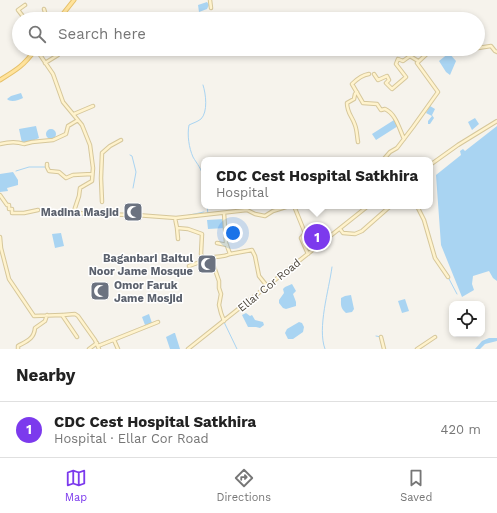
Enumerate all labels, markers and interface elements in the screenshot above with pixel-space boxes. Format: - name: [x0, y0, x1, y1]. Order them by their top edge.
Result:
- search box: [12, 12, 485, 56]
- icon: search: [26, 23, 48, 45]
- text: Search here: [58, 25, 146, 43]
- popup: [201, 157, 433, 209]
- text: CDC Cest Hospital Satkhira: [216, 167, 418, 185]
- text: Hospital: [216, 185, 268, 200]
- mosque icon: Madina Masjid: [122, 201, 144, 223]
- place label: Madina Masjid: [41, 206, 119, 219]
- pin: 1: [304, 222, 330, 252]
- your location: [223, 223, 243, 243]
- place label: Baganbari Baitul Noor Jame Mosque: [89, 252, 193, 278]
- mosque icon: Baganbari Baitul Noor Jame Mosque: [196, 253, 218, 275]
- street label: Ellar Cor Road: [235, 256, 303, 315]
- place label: Omor Faruk Jame Mosjid: [114, 279, 183, 305]
- mosque icon: Omor Faruk Jame Mosjid: [89, 280, 111, 302]
- map controls: [449, 301, 485, 337]
- button: locate: [449, 301, 485, 337]
- text: Nearby: [16, 365, 75, 385]
- text: CDC Cest Hospital Satkhira: [54, 413, 256, 431]
- text: 1: [26, 422, 32, 437]
- text: 420 m: [441, 422, 481, 437]
- text: Hospital · Ellar Cor Road: [54, 431, 209, 446]
- tab: Map: [65, 467, 87, 504]
- tab: Directions: [217, 467, 271, 504]
- tab: Saved: [400, 467, 432, 504]

